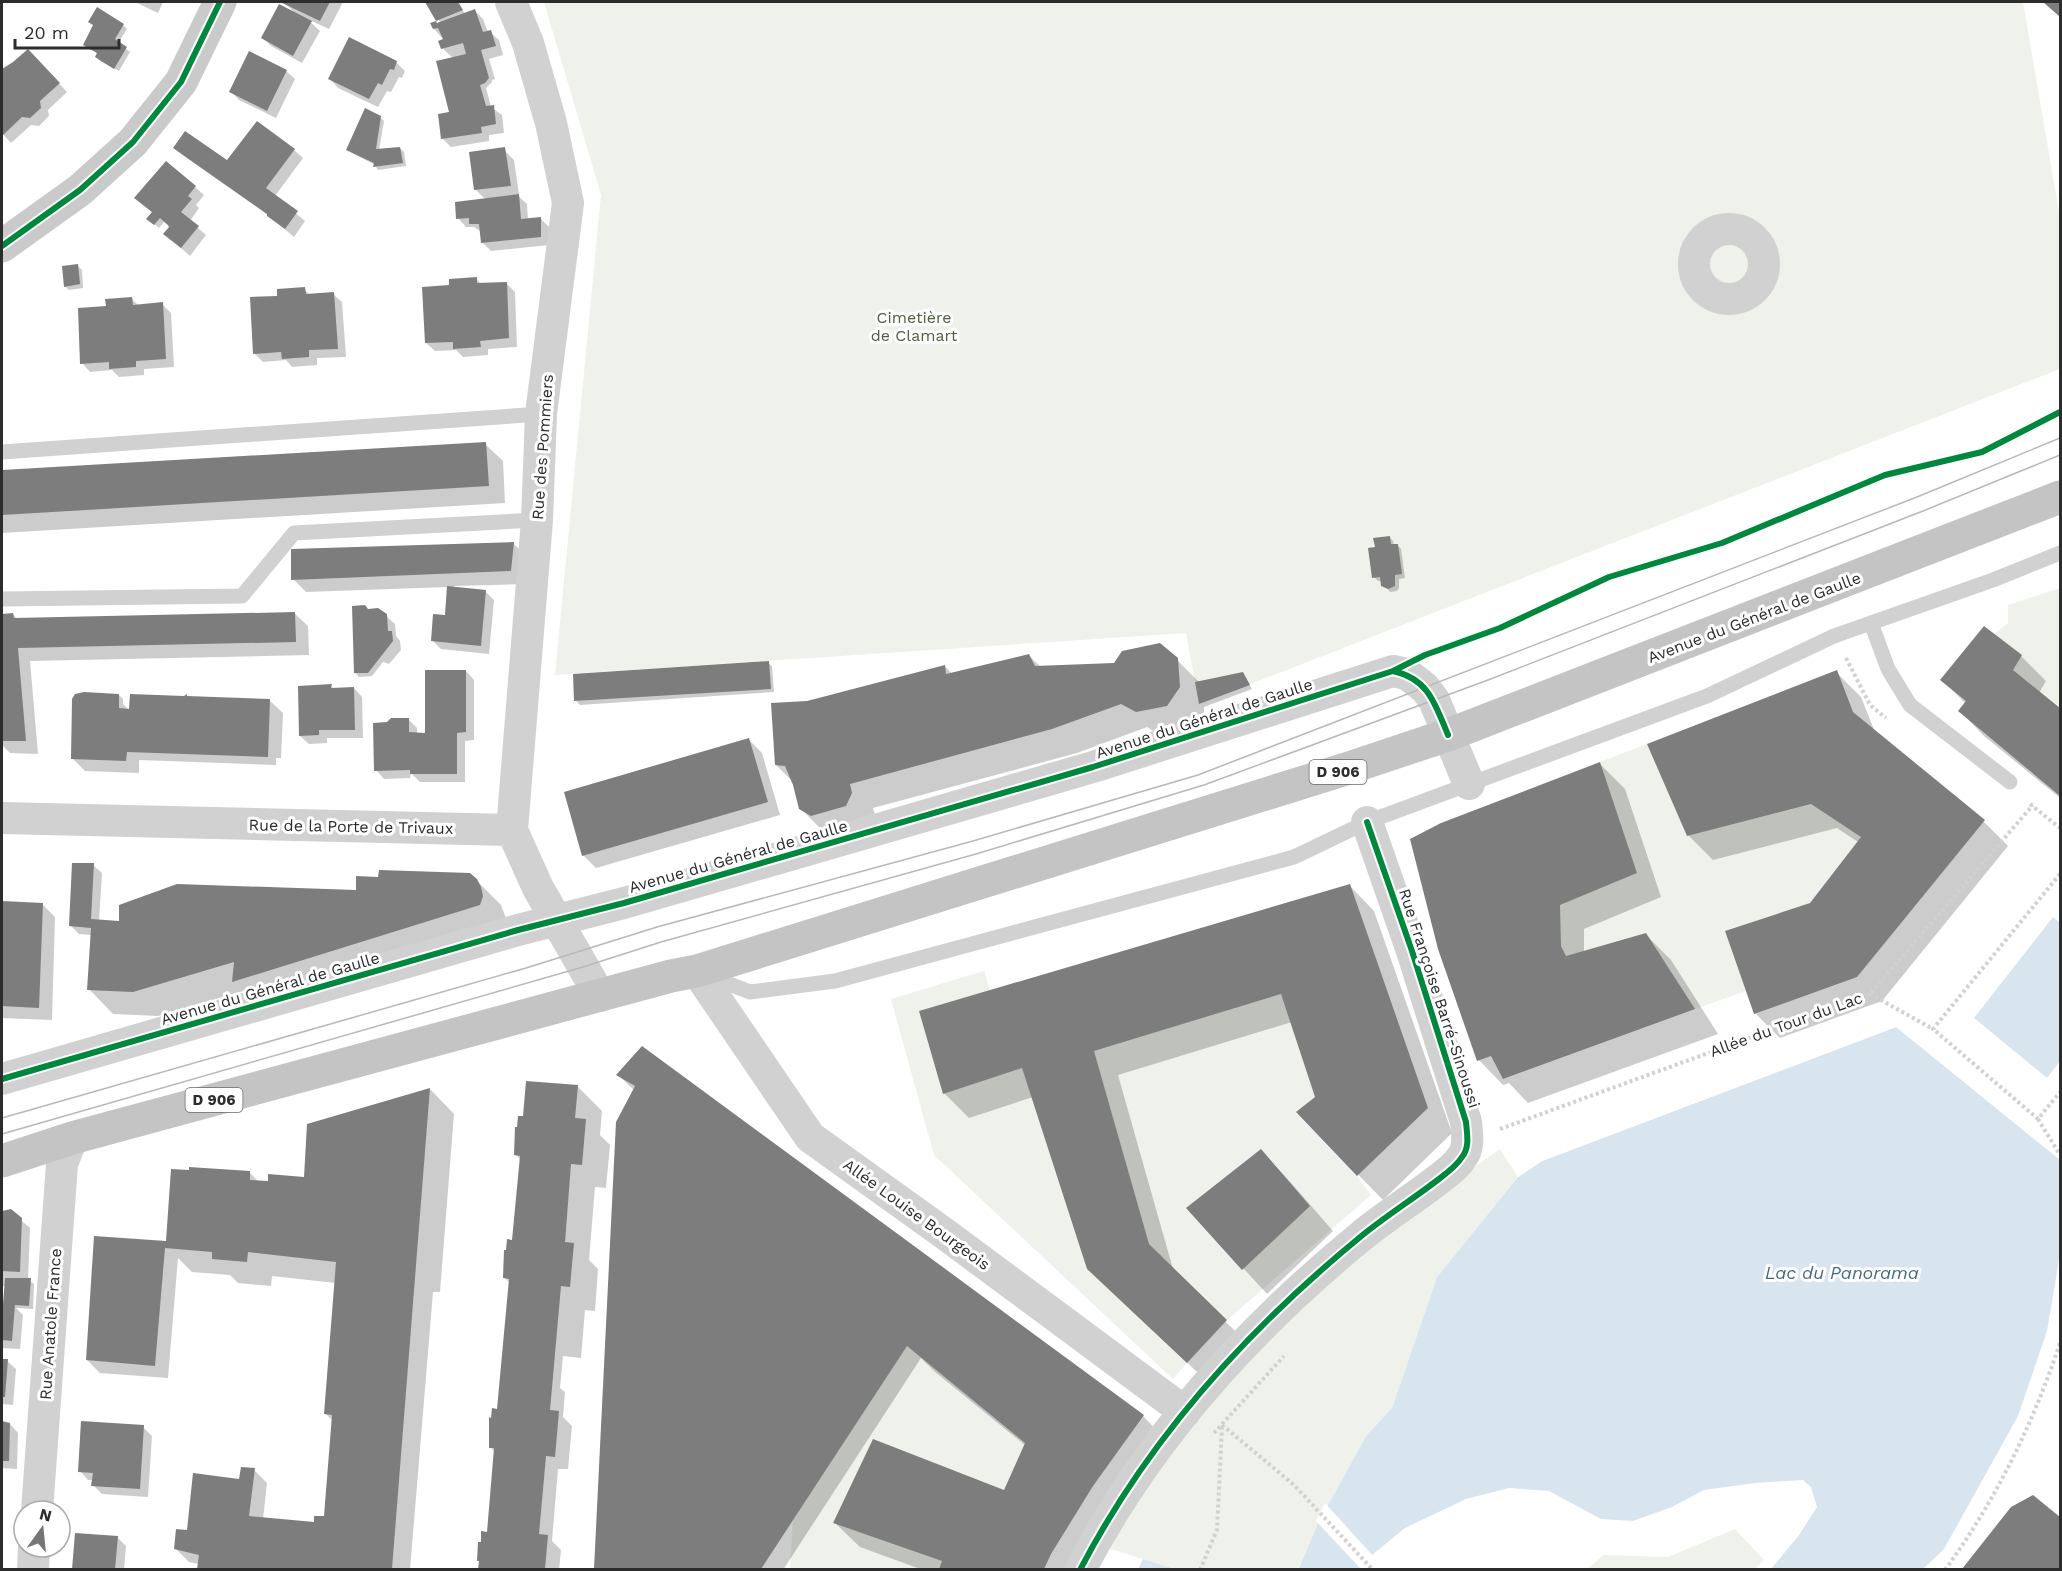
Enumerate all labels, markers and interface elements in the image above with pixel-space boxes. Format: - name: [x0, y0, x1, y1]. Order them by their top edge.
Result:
- scale bar: [15, 12, 118, 50]
- text: 20 m: [24, 22, 69, 43]
- park label: Cimetière de Clamart: [871, 308, 958, 345]
- street label: Rue des Pommiers: [528, 374, 557, 521]
- street label: Avenue du Général de Gaulle: [1645, 568, 1863, 667]
- street label: Avenue du Général de Gaulle: [1093, 674, 1315, 763]
- road number: D 906: [1310, 760, 1366, 784]
- street label: Rue de la Porte de Trivaux: [249, 815, 453, 838]
- street label: Avenue du Général de Gaulle: [627, 816, 850, 897]
- street label: Rue Françoise Barré-Sinoussi: [1395, 886, 1484, 1110]
- street label: Avenue du Général de Gaulle: [159, 948, 382, 1029]
- street label: Allée du Tour du Lac: [1707, 988, 1865, 1061]
- road number: D 906: [186, 1088, 242, 1112]
- street label: Allée Louise Bourgeois: [840, 1155, 994, 1274]
- street label: Rue Anatole France: [36, 1248, 65, 1401]
- water label: Lac du Panorama: [1765, 1262, 1919, 1283]
- north arrow: [12, 1499, 72, 1559]
- text: N: [38, 1504, 54, 1526]

